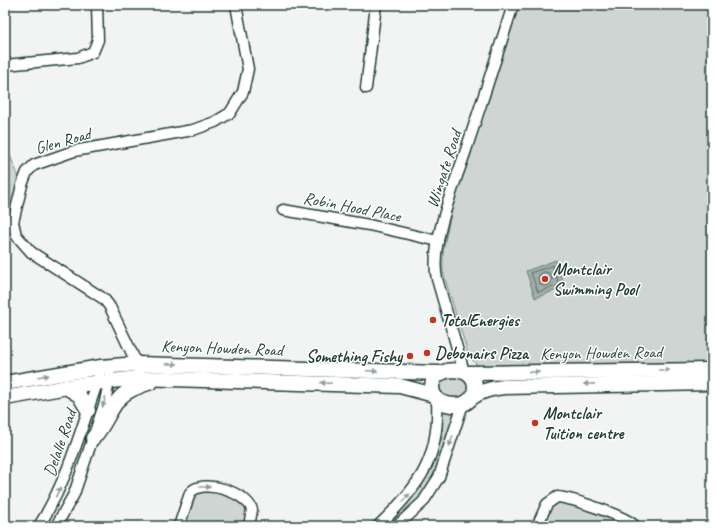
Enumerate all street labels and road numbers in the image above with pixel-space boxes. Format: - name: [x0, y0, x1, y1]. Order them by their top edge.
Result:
- street label: Glen Road: [33, 122, 95, 159]
- street label: Wingate Road: [422, 125, 467, 210]
- street label: Robin Hood Place: [301, 187, 404, 227]
- street label: Kenyon Howden Road: [161, 335, 285, 361]
- street label: Kenyon Howden Road: [540, 341, 664, 365]
- street label: Delalle Road: [39, 405, 82, 479]

